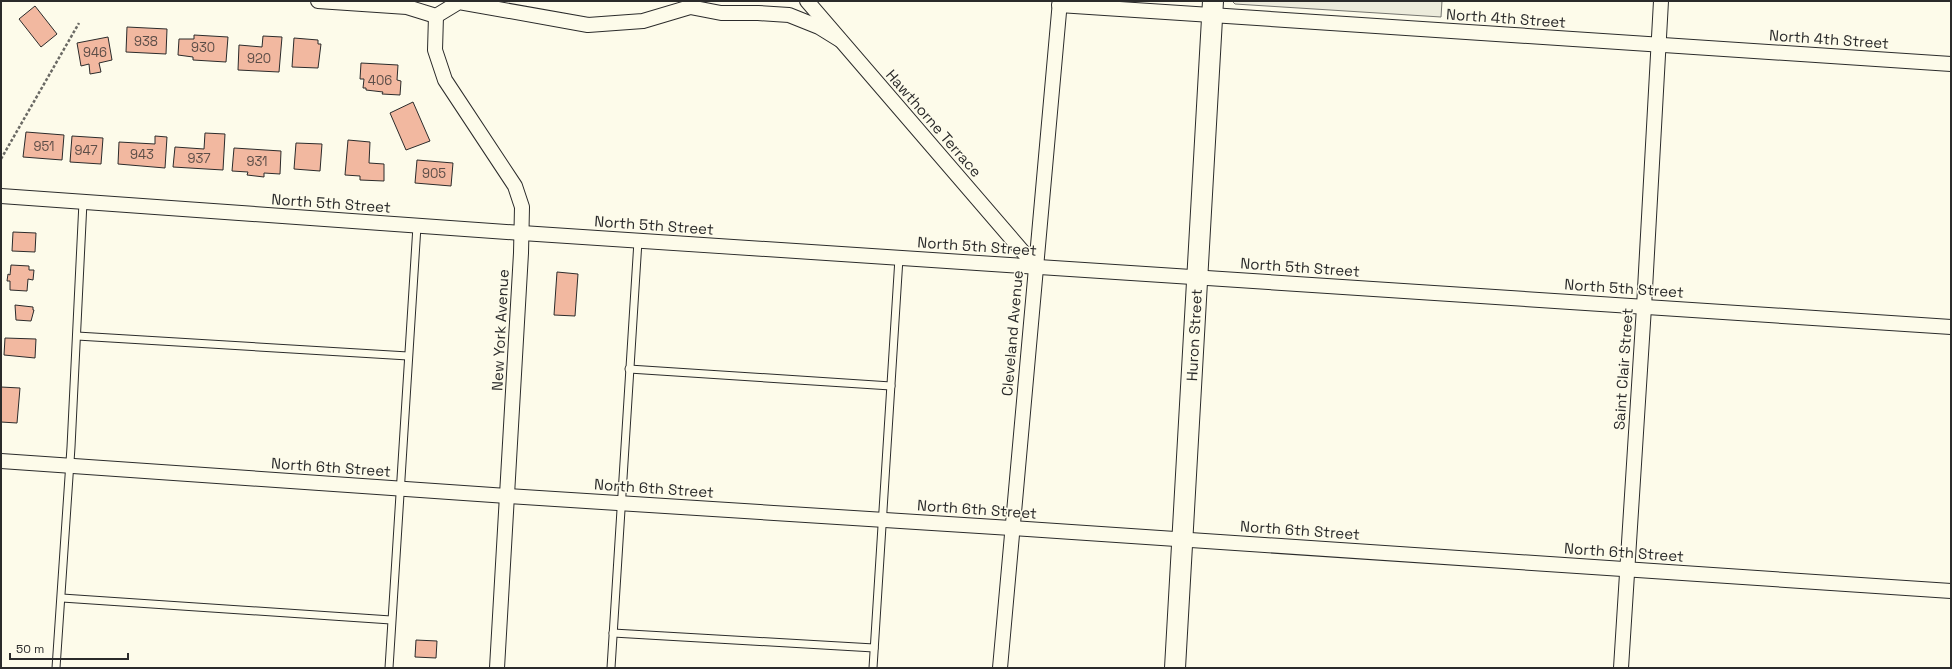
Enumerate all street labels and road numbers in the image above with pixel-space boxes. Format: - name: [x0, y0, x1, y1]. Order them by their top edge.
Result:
- street label: North 4th Street: [1445, 4, 1567, 32]
- street label: North 4th Street: [1768, 25, 1890, 53]
- street label: Hawthorne Terrace: [882, 65, 986, 181]
- street label: North 5th Street: [271, 189, 391, 217]
- street label: North 5th Street: [594, 211, 714, 239]
- street label: North 5th Street: [917, 232, 1037, 260]
- street label: North 5th Street: [1240, 253, 1360, 281]
- street label: New York Avenue: [487, 269, 513, 391]
- street label: Cleveland Avenue: [997, 269, 1027, 397]
- street label: North 5th Street: [1564, 274, 1684, 302]
- street label: Huron Street: [1182, 288, 1206, 382]
- street label: Saint Clair Street: [1609, 307, 1637, 431]
- street label: North 6th Street: [271, 453, 392, 481]
- street label: North 6th Street: [594, 474, 715, 502]
- street label: North 6th Street: [917, 495, 1038, 523]
- street label: North 6th Street: [1240, 516, 1361, 544]
- street label: North 6th Street: [1564, 538, 1685, 566]

